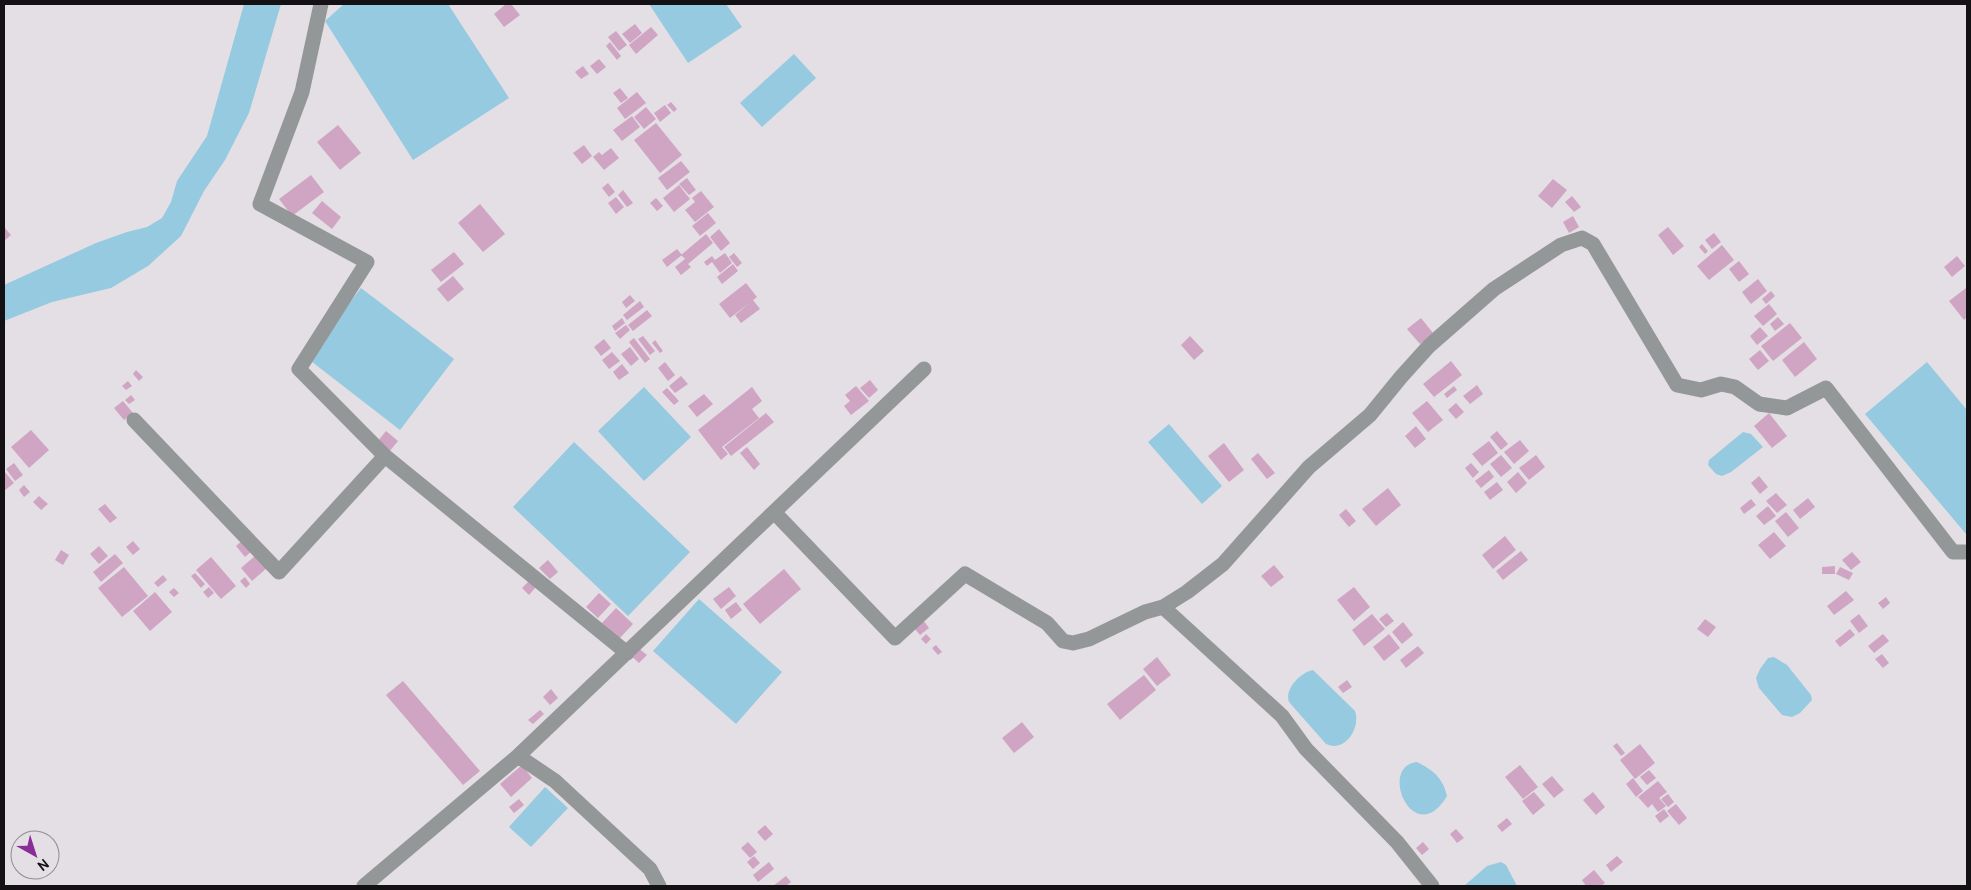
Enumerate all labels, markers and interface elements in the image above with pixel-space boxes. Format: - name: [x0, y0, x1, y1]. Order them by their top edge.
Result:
- north arrow: [10, 830, 60, 880]
- text: N: [34, 855, 53, 875]

